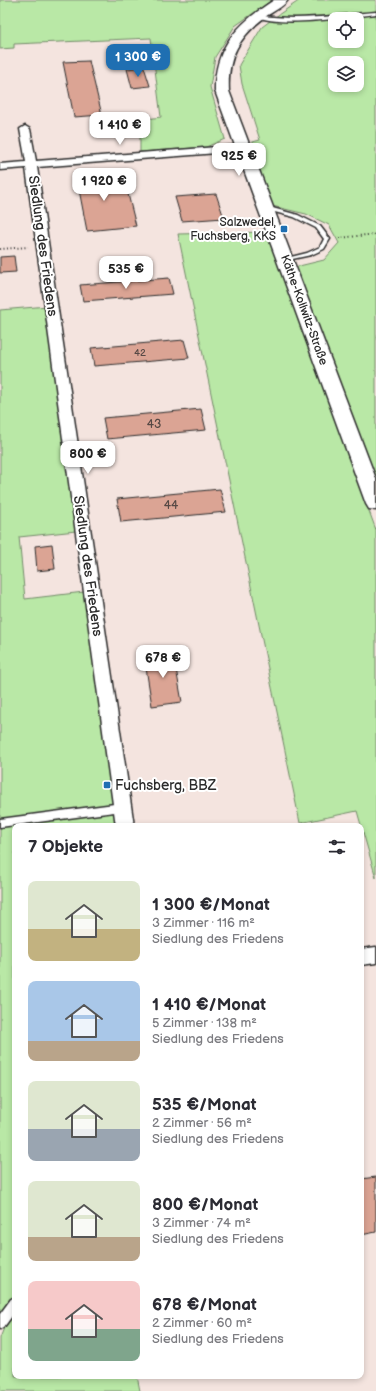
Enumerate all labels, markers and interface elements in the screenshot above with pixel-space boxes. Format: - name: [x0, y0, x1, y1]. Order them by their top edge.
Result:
- map controls: [328, 12, 364, 92]
- button: locate: [328, 12, 364, 48]
- pin: 1 300 €: [101, 44, 175, 78]
- text: 1 300 €: [115, 49, 161, 65]
- button: layers: [328, 56, 364, 92]
- pin: 1 410 €: [83, 112, 157, 146]
- text: 1 410 €: [98, 117, 142, 133]
- pin: 925 €: [211, 143, 267, 177]
- text: 925 €: [221, 148, 257, 164]
- pin: 1 920 €: [67, 168, 141, 202]
- text: 1 920 €: [81, 173, 127, 189]
- street label: Siedlung des Friedens: [25, 175, 61, 318]
- place label: Salzwedel, Fuchsberg, KKS: [190, 215, 276, 244]
- marker: Salzwedel, Fuchsberg, KKS: [279, 224, 289, 234]
- street label: Käthe-Kollwitz-Straße: [277, 253, 331, 367]
- pin: 535 €: [98, 256, 154, 290]
- text: 535 €: [108, 261, 144, 277]
- house number: 42: [134, 347, 146, 359]
- house number: 43: [147, 417, 161, 432]
- pin: 800 €: [60, 441, 116, 475]
- text: 800 €: [69, 446, 107, 462]
- street label: Siedlung des Friedens: [70, 495, 106, 638]
- house number: 44: [164, 498, 179, 513]
- pin: 678 €: [135, 645, 191, 679]
- text: 678 €: [145, 650, 181, 666]
- place label: Fuchsberg, BBZ: [115, 777, 217, 794]
- marker: Fuchsberg, BBZ: [102, 780, 112, 790]
- icon: filters: [326, 836, 348, 858]
- text: 7 Objekte: [28, 837, 103, 857]
- text: 1 300 €/Monat: [152, 895, 270, 915]
- icon: home: [60, 897, 108, 945]
- text: 3 Zimmer · 116 m²: [152, 915, 255, 931]
- text: Siedlung des Friedens: [152, 931, 284, 947]
- text: 1 410 €/Monat: [152, 995, 266, 1015]
- icon: home: [60, 997, 108, 1045]
- text: 5 Zimmer · 138 m²: [152, 1015, 257, 1031]
- text: Siedlung des Friedens: [152, 1031, 284, 1047]
- text: 535 €/Monat: [152, 1095, 256, 1115]
- icon: home: [60, 1097, 108, 1145]
- text: 2 Zimmer · 56 m²: [152, 1115, 252, 1131]
- text: Siedlung des Friedens: [152, 1131, 284, 1147]
- text: 800 €/Monat: [152, 1195, 258, 1215]
- icon: home: [60, 1197, 108, 1245]
- text: 3 Zimmer · 74 m²: [152, 1215, 251, 1231]
- text: Siedlung des Friedens: [152, 1231, 284, 1247]
- text: 678 €/Monat: [152, 1295, 257, 1315]
- icon: home: [60, 1297, 108, 1345]
- text: 2 Zimmer · 60 m²: [152, 1315, 252, 1331]
- text: Siedlung des Friedens: [152, 1331, 284, 1347]

